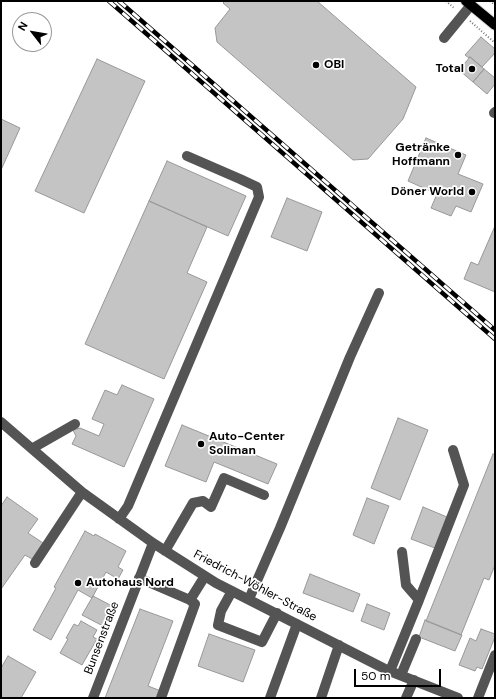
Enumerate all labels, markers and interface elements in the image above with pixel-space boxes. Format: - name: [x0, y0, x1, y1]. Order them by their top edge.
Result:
- north arrow: [12, 12, 52, 52]
- text: N: [15, 19, 31, 33]
- place label: OBI: [324, 58, 344, 72]
- marker: OBI: [311, 60, 321, 70]
- place label: Total: [435, 62, 464, 76]
- marker: Total: [467, 64, 477, 74]
- place label: Getränke Hoffmann: [392, 141, 450, 169]
- marker: Getränke Hoffmann: [453, 150, 463, 160]
- place label: Döner World: [391, 185, 464, 199]
- marker: Döner World: [467, 187, 477, 197]
- place label: Auto-Center Soliman: [209, 430, 285, 458]
- marker: Auto-Center Soliman: [196, 439, 206, 449]
- street label: Friedrich-Wöhler-Straße: [191, 547, 319, 625]
- place label: Autohaus Nord: [86, 576, 174, 590]
- marker: Autohaus Nord: [73, 578, 83, 588]
- street label: Bunsenstraße: [82, 600, 122, 676]
- scale bar: [356, 661, 443, 687]
- text: 50 m: [361, 668, 390, 684]

